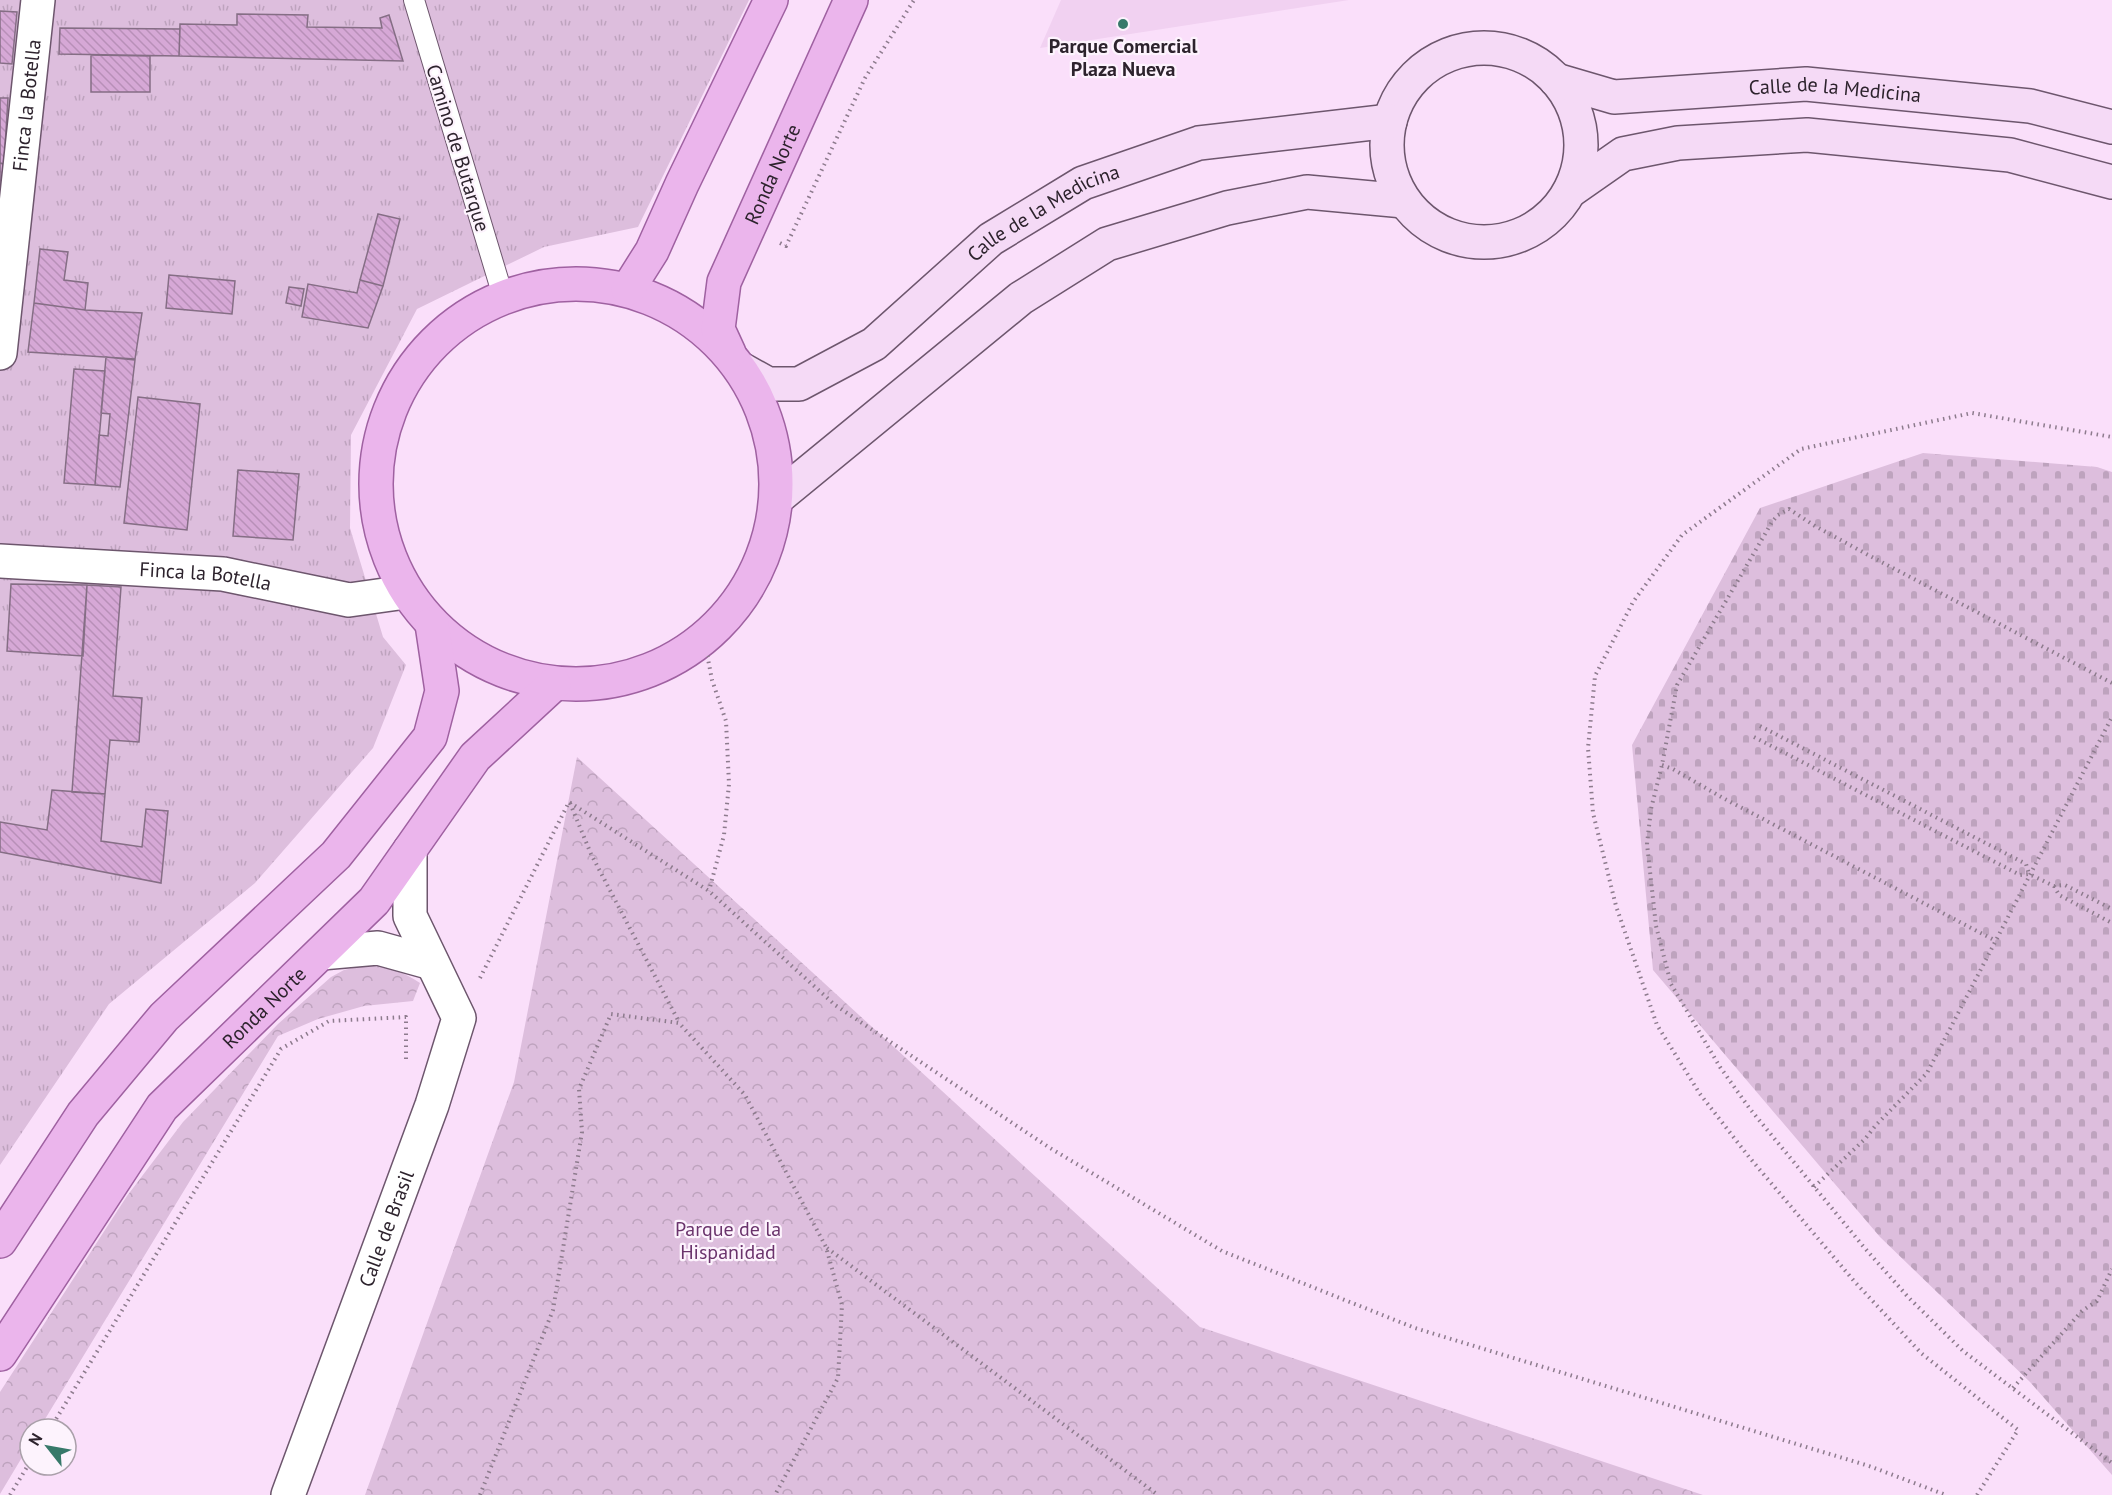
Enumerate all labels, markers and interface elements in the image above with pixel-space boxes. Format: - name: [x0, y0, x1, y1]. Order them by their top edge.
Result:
- marker: Parque Comercial Plaza Nueva: [1116, 17, 1130, 31]
- place label: Parque Comercial Plaza Nueva: [1049, 33, 1197, 82]
- street label: Finca la Botella: [7, 38, 47, 173]
- street label: Camino de Butarque: [420, 61, 496, 235]
- street label: Calle de la Medicina: [1748, 71, 1922, 108]
- street label: Ronda Norte: [739, 120, 806, 228]
- street label: Calle de la Medicina: [962, 158, 1123, 267]
- street label: Finca la Botella: [139, 556, 274, 597]
- street label: Ronda Norte: [217, 961, 312, 1054]
- street label: Calle de Brasil: [353, 1166, 420, 1291]
- park label: Parque de la Hispanidad: [675, 1216, 781, 1265]
- north arrow: [18, 1417, 78, 1477]
- text: N: [24, 1430, 46, 1449]

